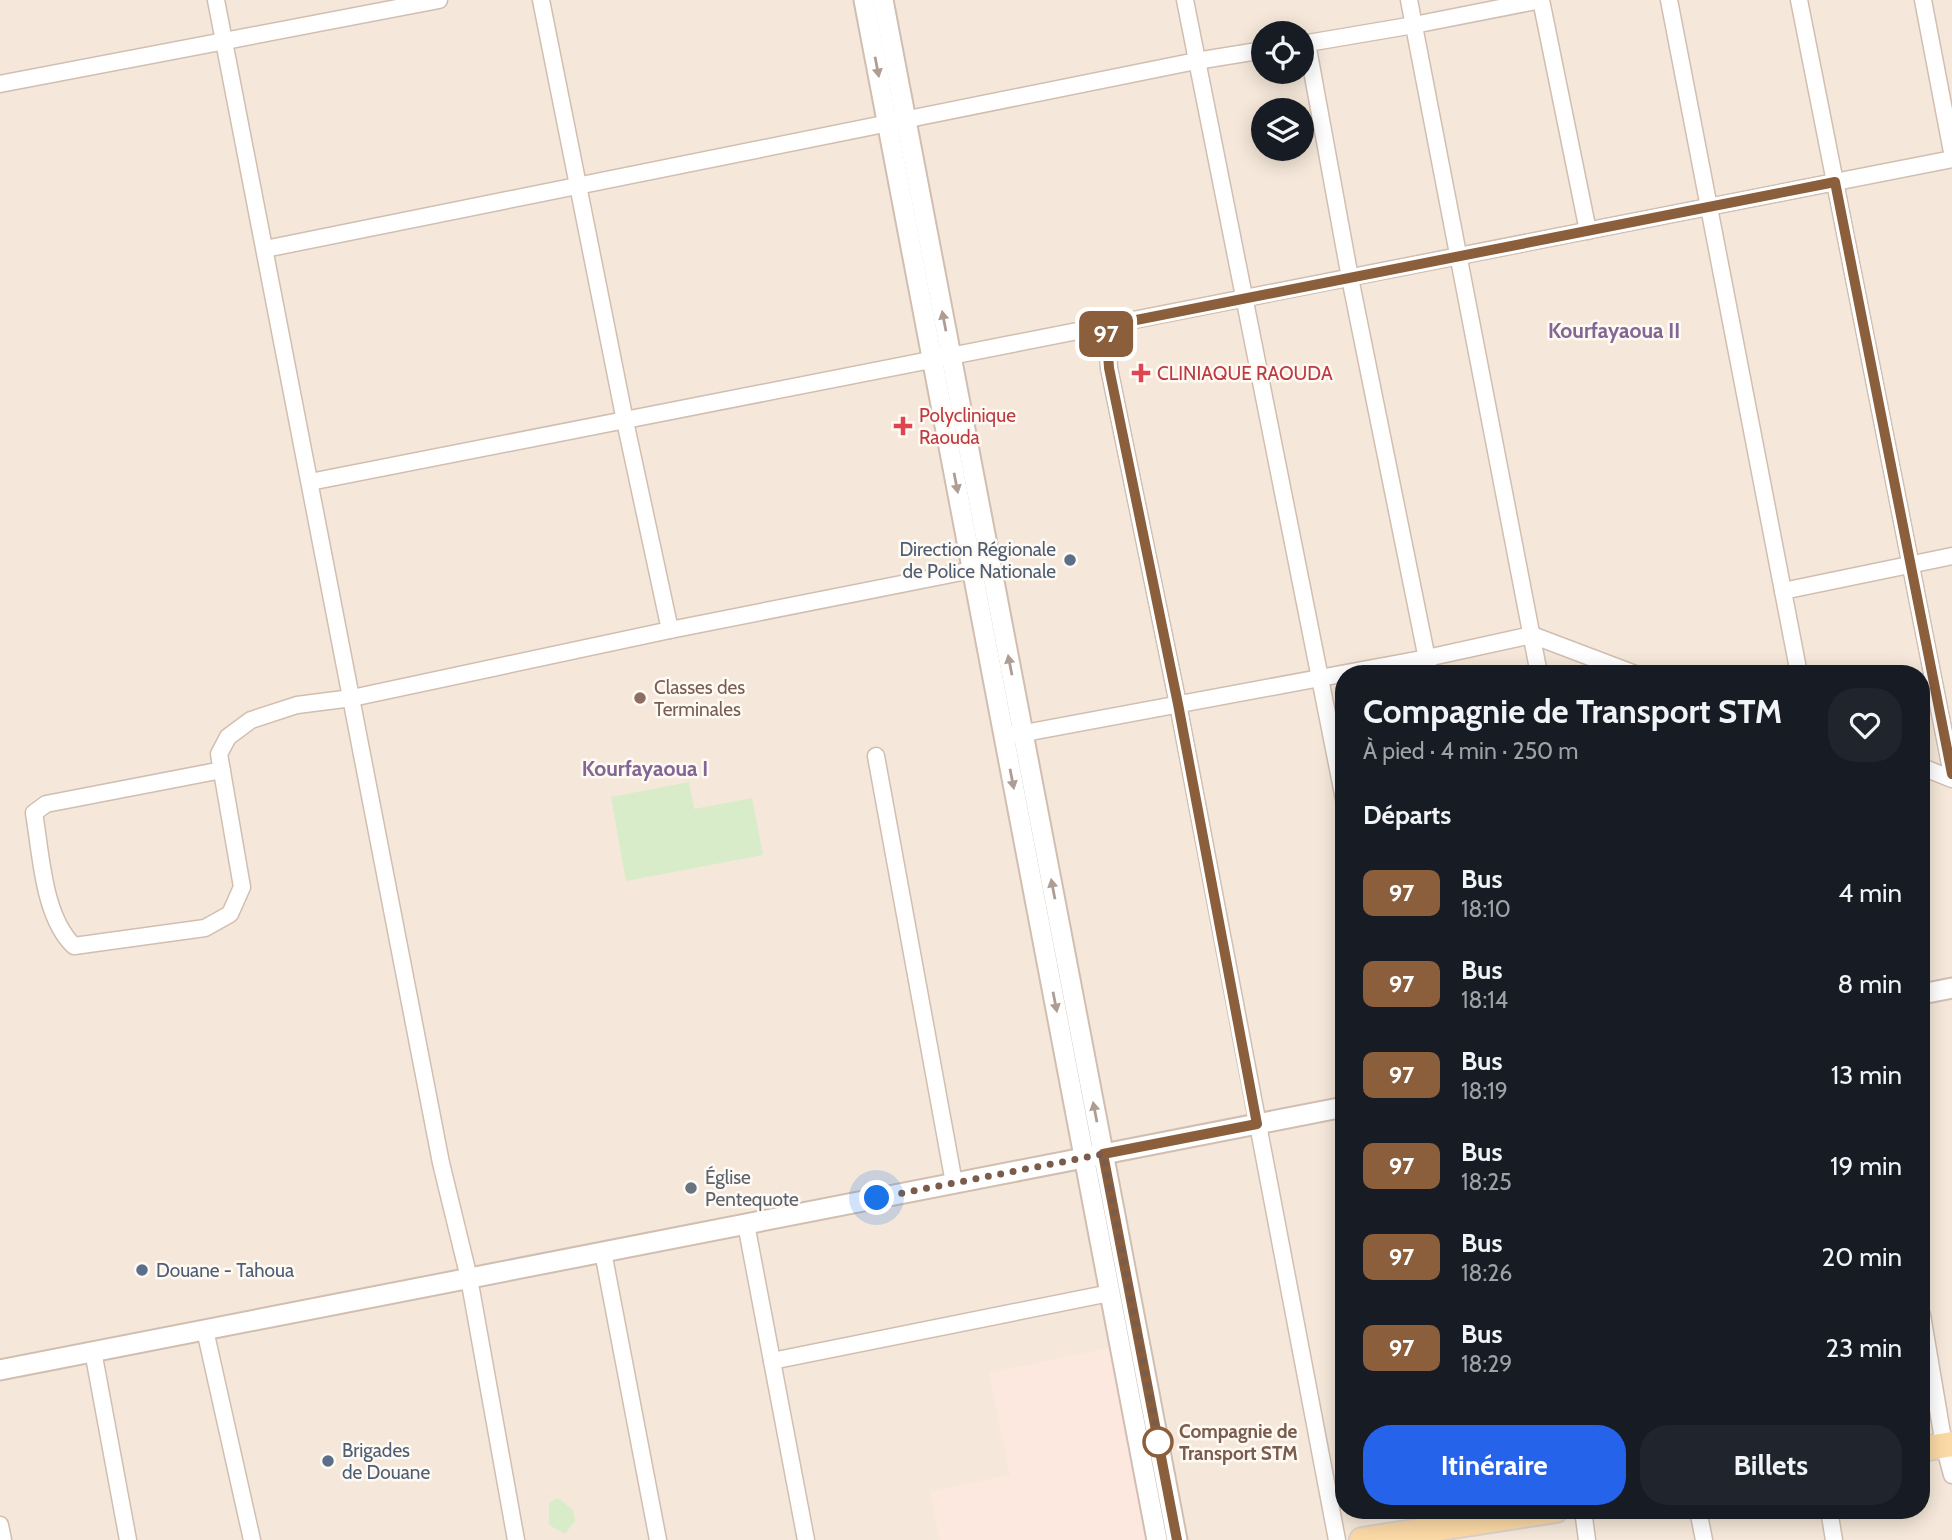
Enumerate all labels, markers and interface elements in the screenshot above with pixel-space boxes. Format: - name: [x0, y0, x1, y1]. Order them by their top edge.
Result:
- map controls: [1251, 21, 1314, 161]
- button: locate: [1251, 21, 1314, 84]
- one-way arrow: [871, 56, 882, 78]
- button: layers: [1251, 98, 1314, 161]
- one-way arrow: [938, 310, 949, 332]
- line badge: 97: [1074, 311, 1138, 357]
- district label: Kourfayaoua II: [1548, 318, 1680, 343]
- text: 97: [1093, 319, 1119, 348]
- place label: CLINIAQUE RAOUDA: [1157, 362, 1333, 385]
- marker: CLINIAQUE RAOUDA: [1131, 363, 1151, 383]
- place label: Polyclinique Raouda: [919, 404, 1016, 449]
- marker: Polyclinique Raouda: [893, 416, 913, 436]
- one-way arrow: [950, 472, 961, 494]
- place label: Direction Régionale de Police Nationale: [899, 538, 1056, 583]
- marker: Direction Régionale de Police Nationale: [1062, 552, 1078, 568]
- one-way arrow: [1004, 654, 1015, 676]
- place label: Classes des Terminales: [654, 676, 745, 721]
- button: heart: [1828, 688, 1902, 762]
- marker: Classes des Terminales: [632, 690, 648, 706]
- text: Compagnie de Transport STM: [1363, 691, 1782, 731]
- text: À pied · 4 min · 250 m: [1363, 737, 1579, 765]
- district label: Kourfayaoua I: [582, 756, 708, 781]
- one-way arrow: [1007, 768, 1018, 790]
- text: Départs: [1363, 799, 1451, 831]
- text: Bus: [1461, 863, 1502, 895]
- text: 4 min: [1838, 877, 1902, 909]
- one-way arrow: [1047, 878, 1058, 900]
- text: 97: [1389, 878, 1414, 907]
- text: 18:10: [1461, 895, 1511, 923]
- text: Bus: [1461, 954, 1502, 986]
- text: 8 min: [1838, 968, 1902, 1000]
- text: 97: [1389, 969, 1414, 998]
- text: 18:14: [1461, 986, 1508, 1014]
- one-way arrow: [1049, 991, 1060, 1013]
- text: Bus: [1461, 1045, 1502, 1077]
- text: 13 min: [1831, 1059, 1902, 1091]
- text: 97: [1389, 1060, 1414, 1089]
- text: 18:19: [1461, 1077, 1508, 1105]
- one-way arrow: [1090, 1101, 1101, 1123]
- text: Bus: [1461, 1136, 1502, 1168]
- text: 19 min: [1830, 1150, 1902, 1182]
- text: 97: [1389, 1151, 1414, 1180]
- place label: Église Pentequote: [705, 1165, 799, 1211]
- text: 18:25: [1461, 1168, 1512, 1196]
- marker: Église Pentequote: [683, 1180, 699, 1196]
- your location: [859, 1180, 894, 1215]
- text: Bus: [1461, 1227, 1502, 1259]
- text: 20 min: [1822, 1241, 1902, 1273]
- text: 97: [1389, 1242, 1414, 1271]
- place label: Douane - Tahoua: [156, 1259, 294, 1282]
- text: 18:26: [1461, 1259, 1512, 1287]
- marker: Douane - Tahoua: [134, 1262, 150, 1278]
- text: Bus: [1461, 1318, 1502, 1350]
- text: 23 min: [1826, 1332, 1902, 1364]
- text: 97: [1389, 1333, 1414, 1362]
- text: 18:29: [1461, 1350, 1512, 1378]
- place label: Compagnie de Transport STM: [1179, 1420, 1298, 1465]
- button: Itinéraire: [1363, 1425, 1626, 1505]
- button: Billets: [1640, 1425, 1902, 1505]
- marker: Compagnie de Transport STM: [1143, 1427, 1173, 1457]
- place label: Brigades de Douane: [342, 1439, 430, 1484]
- marker: Brigades de Douane: [320, 1453, 336, 1469]

